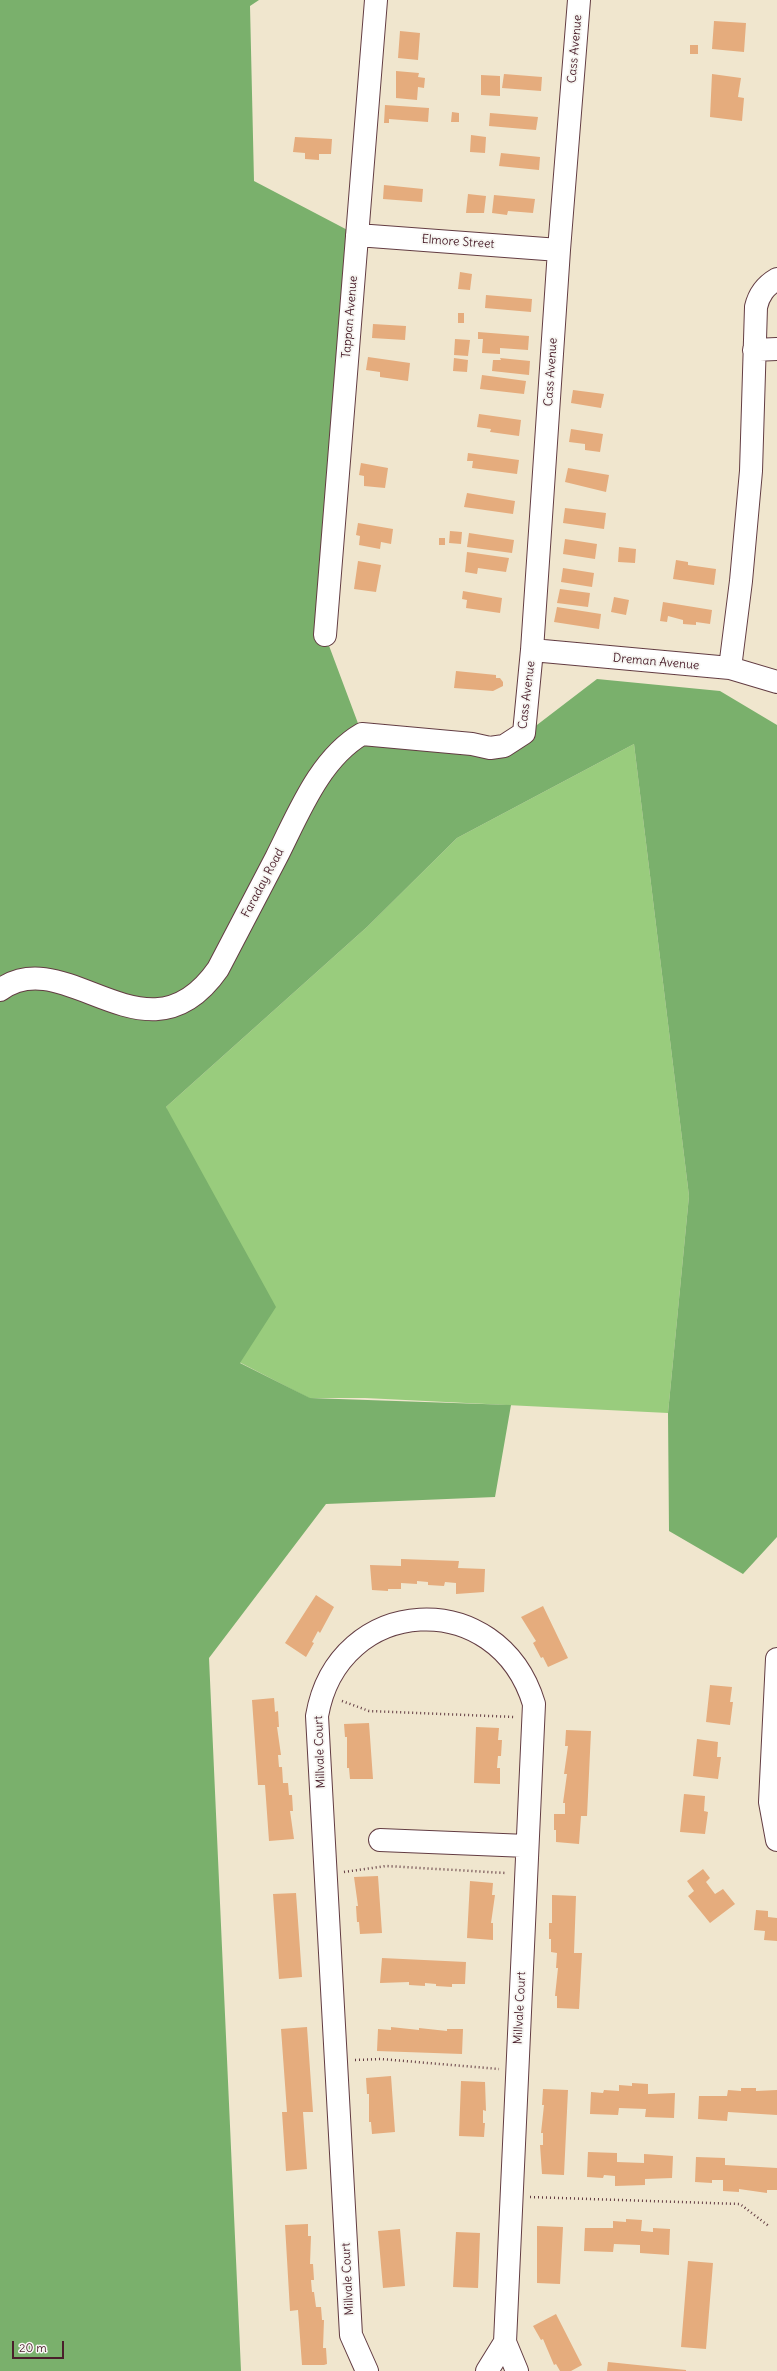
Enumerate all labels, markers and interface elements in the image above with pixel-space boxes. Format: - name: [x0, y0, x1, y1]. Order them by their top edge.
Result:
- street label: Cass Avenue: [565, 14, 585, 84]
- street label: Elmore Street: [421, 232, 495, 252]
- street label: Tappan Avenue: [339, 275, 361, 359]
- street label: Cass Avenue: [541, 337, 561, 407]
- street label: Dreman Avenue: [612, 651, 700, 673]
- street label: Cass Avenue: [516, 660, 538, 730]
- street label: Faraday Road: [239, 846, 287, 920]
- street label: Millvale Court: [312, 1715, 328, 1789]
- street label: Millvale Court: [511, 1971, 529, 2045]
- street label: Millvale Court: [339, 2242, 357, 2316]
- scale bar: [14, 2333, 66, 2359]
- text: 20 m: [19, 2340, 47, 2355]

